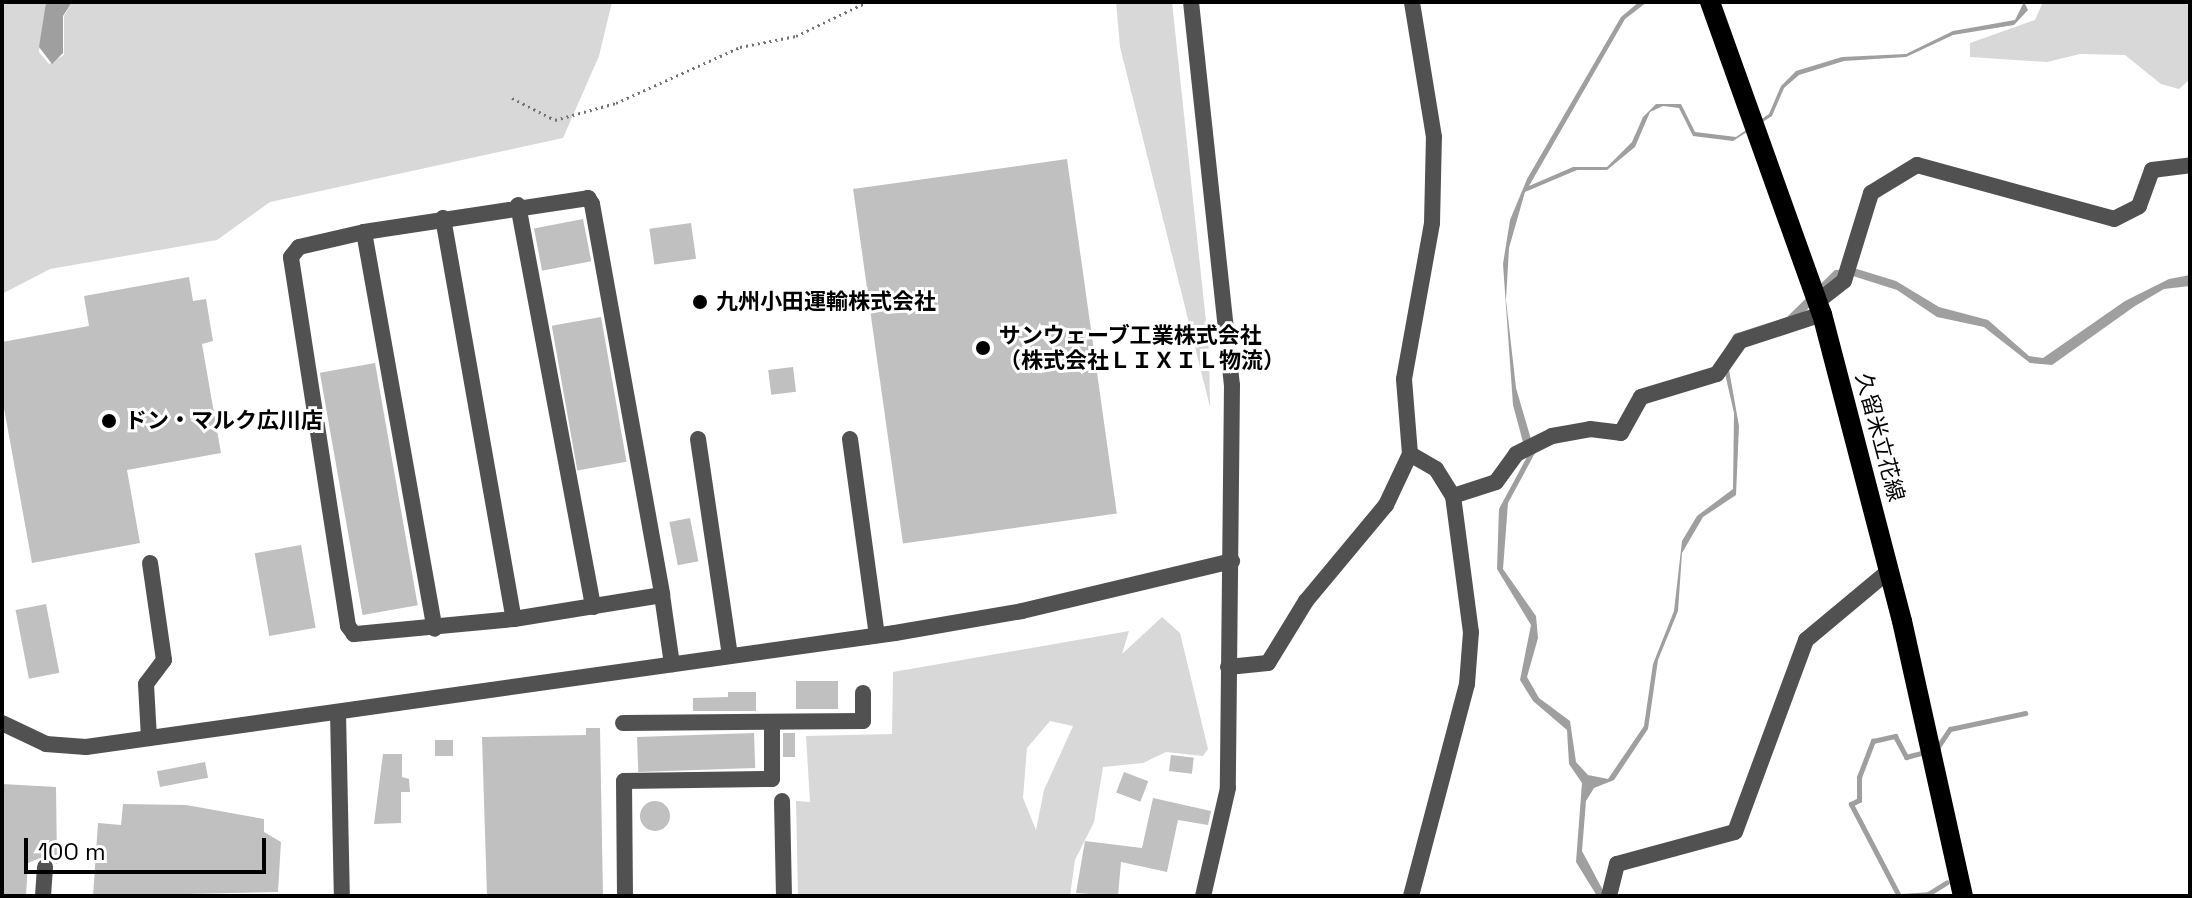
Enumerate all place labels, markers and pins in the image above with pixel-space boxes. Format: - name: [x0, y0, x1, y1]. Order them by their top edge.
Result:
- place label: 九州小田運輸株式会社: [716, 289, 936, 315]
- marker: 九州小田運輸株式会社: [691, 293, 709, 311]
- place label: サンウェーブ工業株式会社 （株式会社ＬＩＸＩＬ物流）: [999, 322, 1285, 374]
- marker: サンウェーブ工業株式会社 （株式会社ＬＩＸＩＬ物流）: [974, 339, 992, 357]
- place label: ドン・マルク広川店: [125, 408, 323, 434]
- marker: ドン・マルク広川店: [100, 412, 118, 430]

